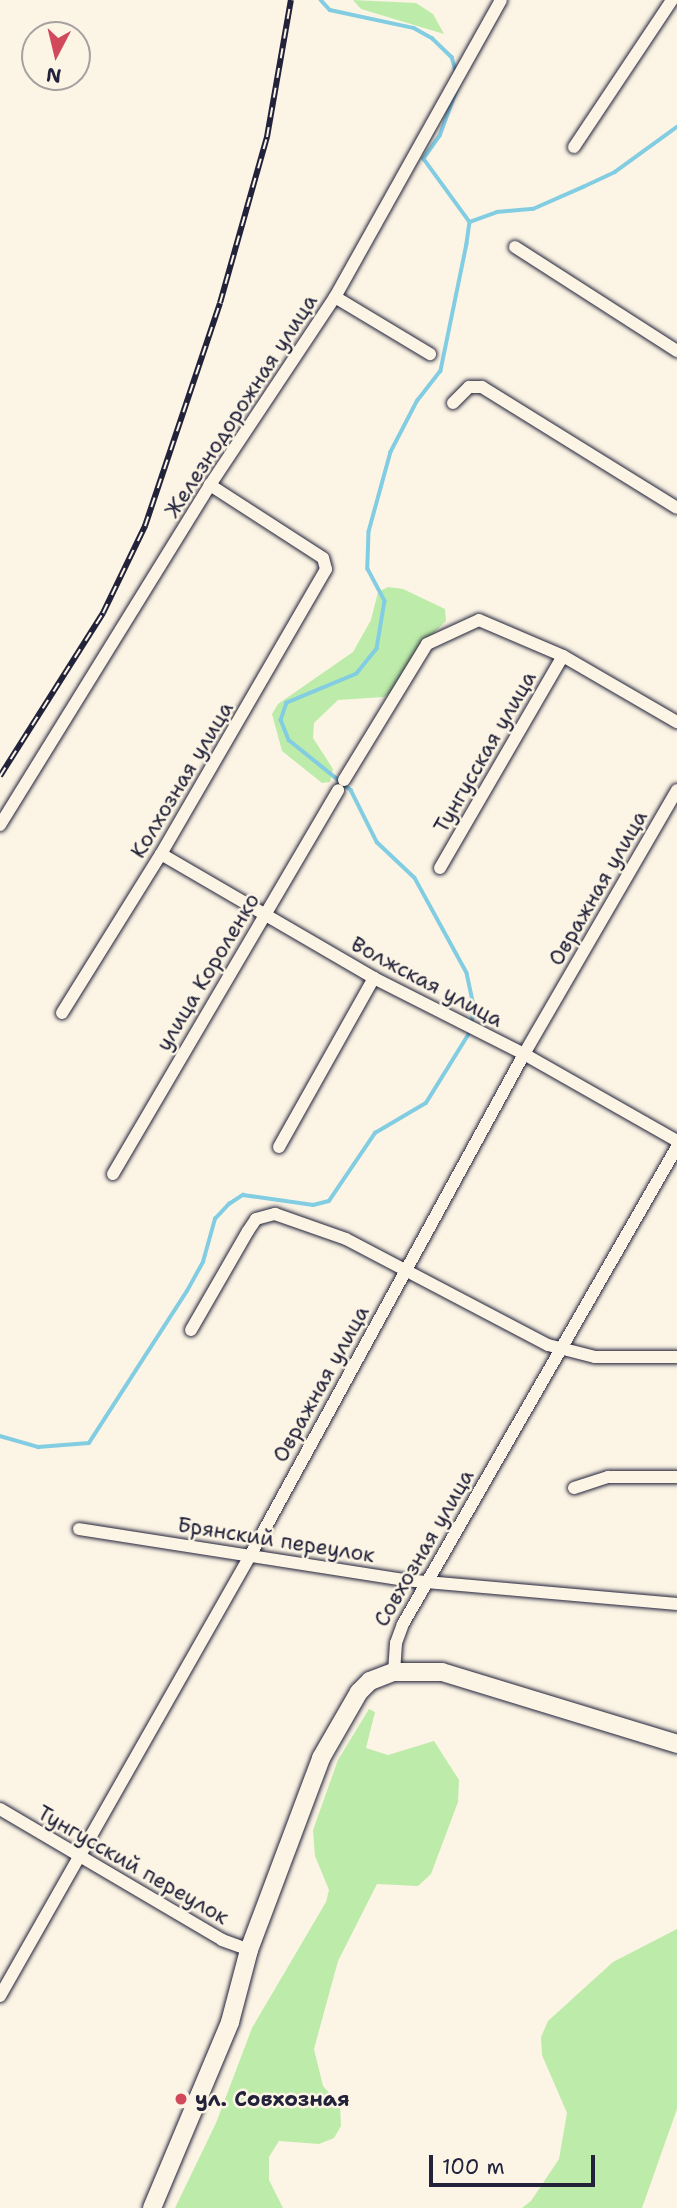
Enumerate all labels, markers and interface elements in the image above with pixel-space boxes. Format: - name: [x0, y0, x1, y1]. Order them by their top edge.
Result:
- north arrow: [21, 21, 91, 91]
- text: N: [45, 62, 63, 89]
- street label: Железнодорожная улица: [159, 290, 323, 522]
- street label: Тунгусская улица: [428, 667, 542, 837]
- street label: Колхозная улица: [125, 697, 239, 863]
- street label: Овражная улица: [543, 806, 653, 970]
- street label: улица Короленко: [151, 889, 265, 1055]
- street label: Волжская улица: [347, 931, 507, 1033]
- street label: Овражная улица: [268, 1301, 374, 1467]
- street label: Совхозная улица: [369, 1465, 479, 1631]
- street label: Брянский переулок: [176, 1512, 376, 1568]
- street label: Тунгусский переулок: [33, 1800, 233, 1930]
- place label: ул. Совхозная: [195, 2086, 350, 2112]
- marker: ул. Совхозная: [173, 2091, 189, 2107]
- scale bar: [432, 2142, 598, 2186]
- text: 100 m: [442, 2153, 505, 2181]

